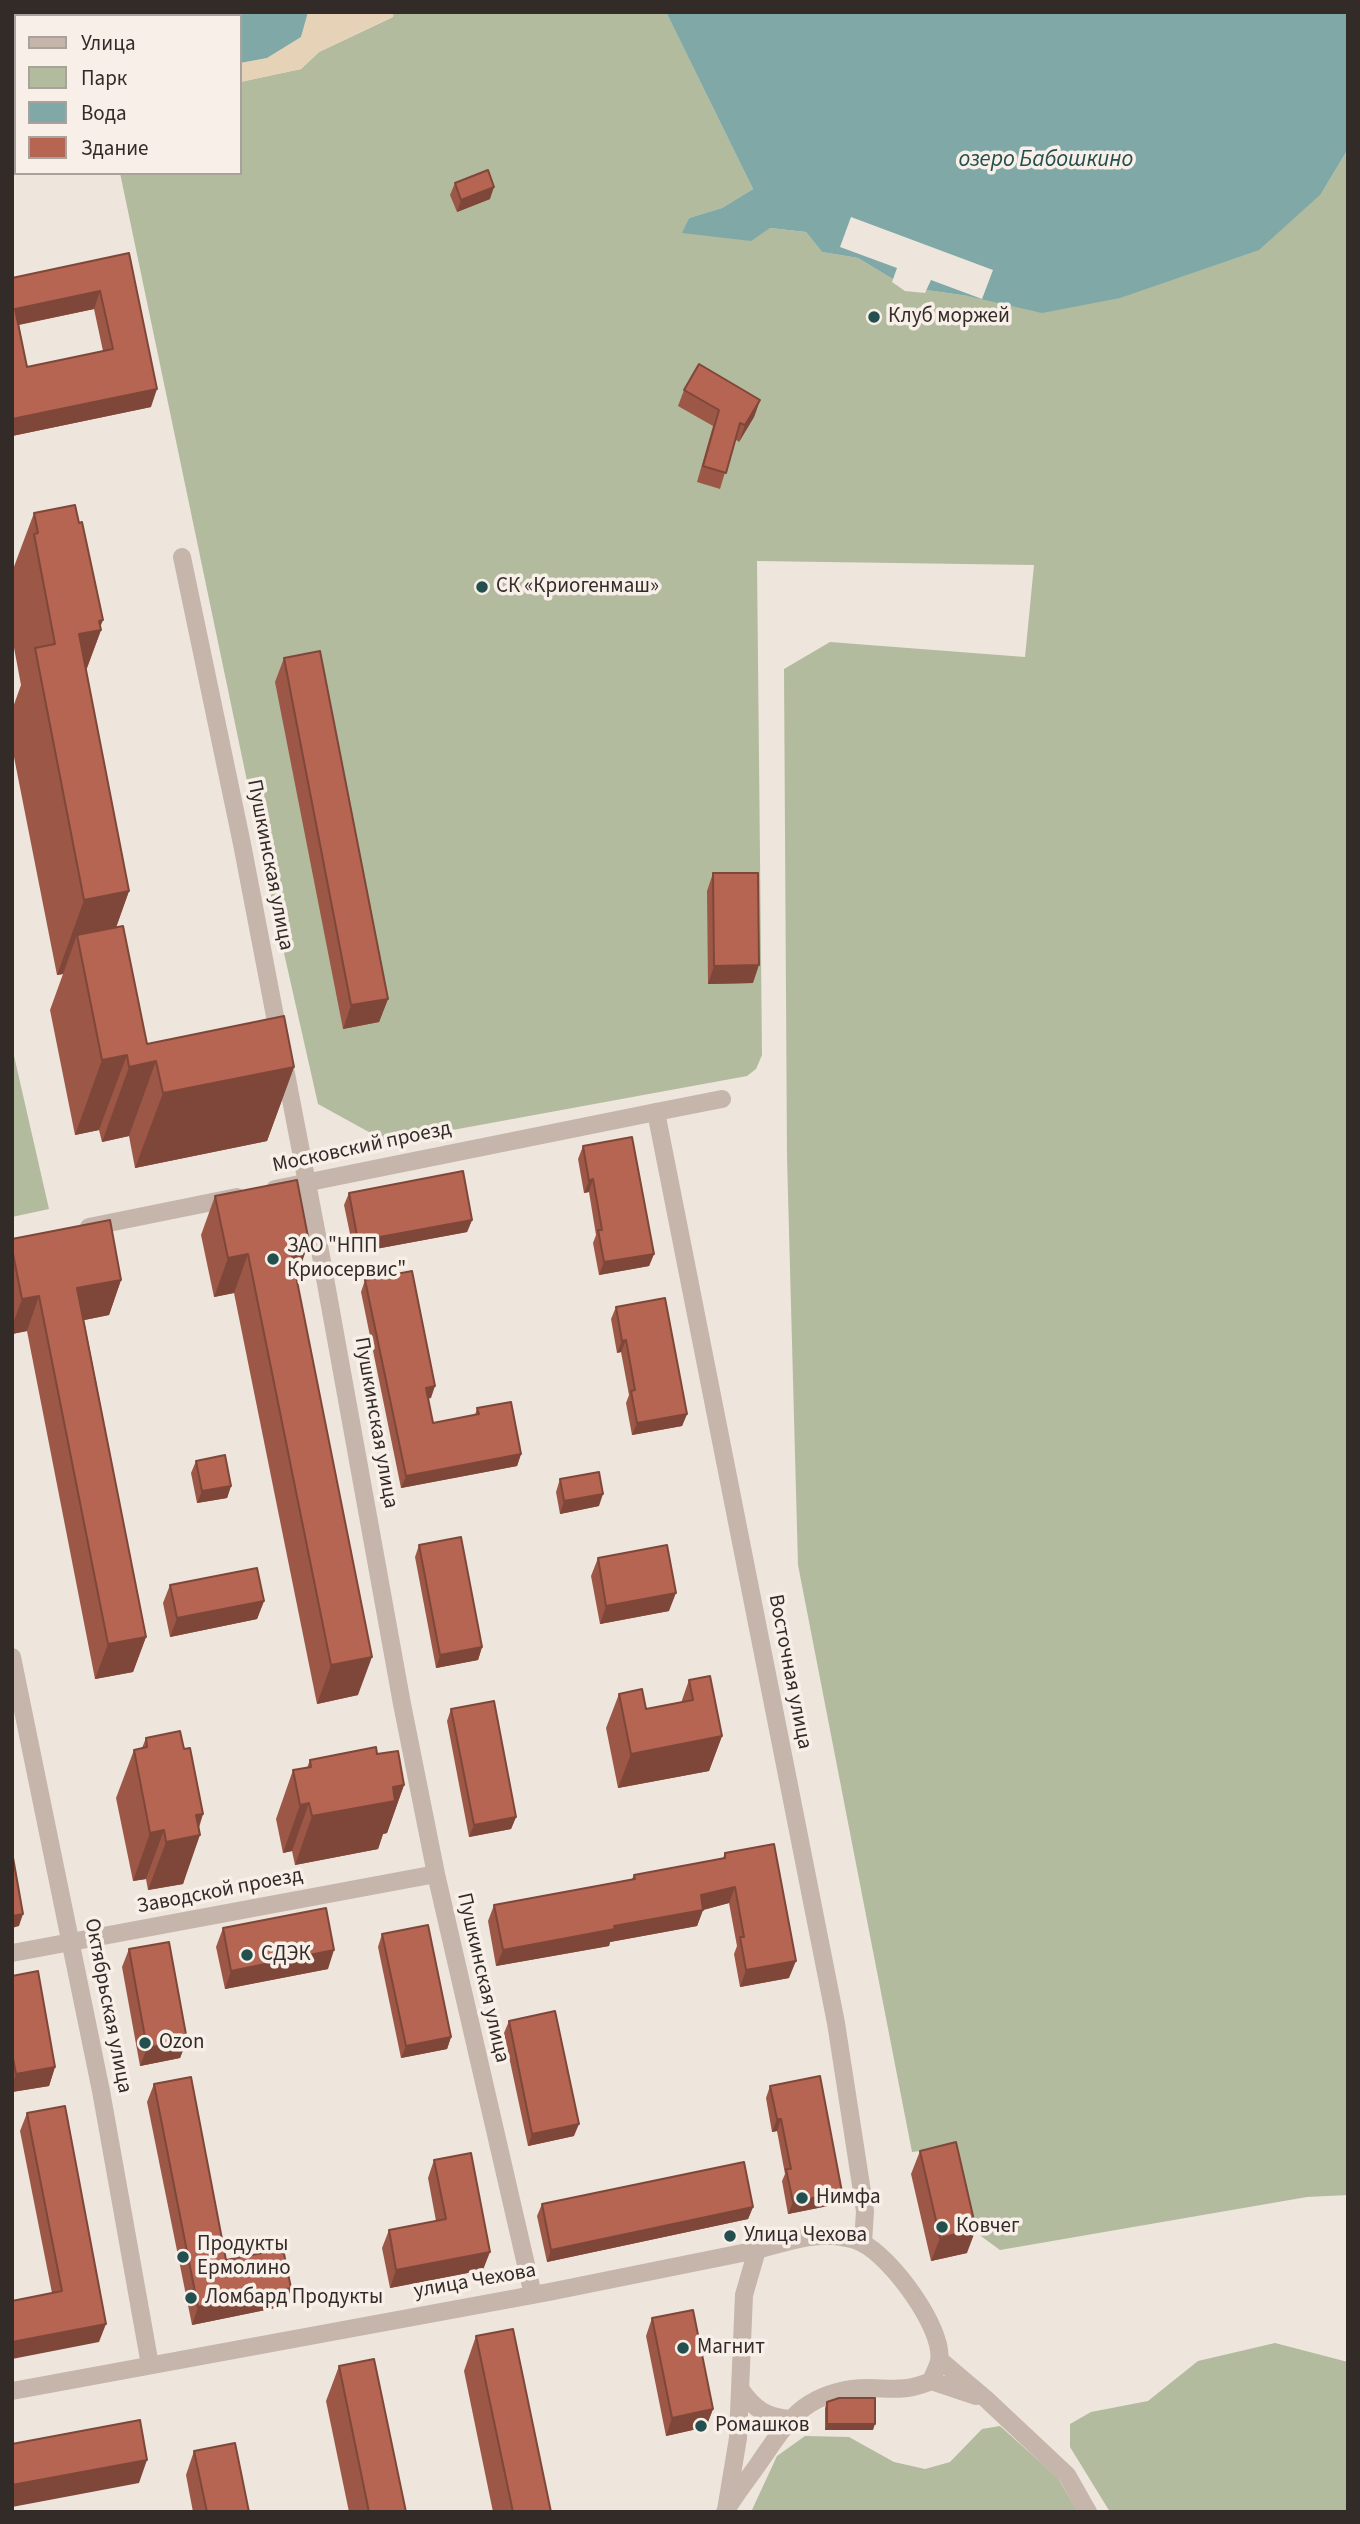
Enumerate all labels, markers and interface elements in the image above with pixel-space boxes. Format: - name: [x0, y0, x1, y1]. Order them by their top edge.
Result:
- legend: [14, 14, 242, 175]
- text: Улица: [81, 28, 136, 58]
- text: Парк: [81, 63, 127, 93]
- text: Вода: [81, 98, 127, 128]
- text: Здание: [81, 133, 149, 163]
- water label: озеро Бабошкино: [959, 147, 1133, 175]
- place label: Клуб моржей: [888, 304, 1010, 330]
- marker: Клуб моржей: [866, 309, 882, 325]
- place label: СК «Криогенмаш»: [496, 574, 659, 600]
- marker: СК «Криогенмаш»: [474, 579, 490, 595]
- street label: Пушкинская улица: [240, 777, 298, 953]
- street label: Московский проезд: [270, 1117, 454, 1179]
- place label: ЗАО "НПП Криосервис": [287, 1234, 406, 1284]
- marker: ЗАО "НПП Криосервис": [265, 1251, 281, 1267]
- street label: Пушкинская улица: [348, 1335, 402, 1511]
- street label: Восточная улица: [762, 1593, 816, 1751]
- street label: Заводской проезд: [135, 1864, 305, 1920]
- street label: Пушкинская улица: [450, 1891, 514, 2065]
- street label: Октябрьская улица: [78, 1916, 136, 2096]
- place label: СДЭК: [261, 1942, 311, 1968]
- marker: СДЭК: [239, 1947, 255, 1963]
- place label: Ozon: [159, 2030, 204, 2056]
- marker: Ozon: [137, 2035, 153, 2051]
- place label: Нимфа: [816, 2185, 881, 2211]
- marker: Нимфа: [794, 2190, 810, 2206]
- place label: Ковчег: [956, 2214, 1020, 2240]
- marker: Ковчег: [934, 2219, 950, 2235]
- place label: Улица Чехова: [744, 2223, 867, 2249]
- marker: Улица Чехова: [722, 2228, 738, 2244]
- place label: Продукты Ермолино: [197, 2232, 291, 2282]
- marker: Продукты Ермолино: [175, 2249, 191, 2265]
- street label: улица Чехова: [412, 2259, 538, 2305]
- place label: Ломбард Продукты: [205, 2285, 383, 2311]
- marker: Ломбард Продукты: [183, 2290, 199, 2306]
- place label: Магнит: [697, 2335, 765, 2361]
- marker: Магнит: [675, 2340, 691, 2356]
- place label: Ромашков: [715, 2413, 809, 2439]
- marker: Ромашков: [693, 2418, 709, 2434]

